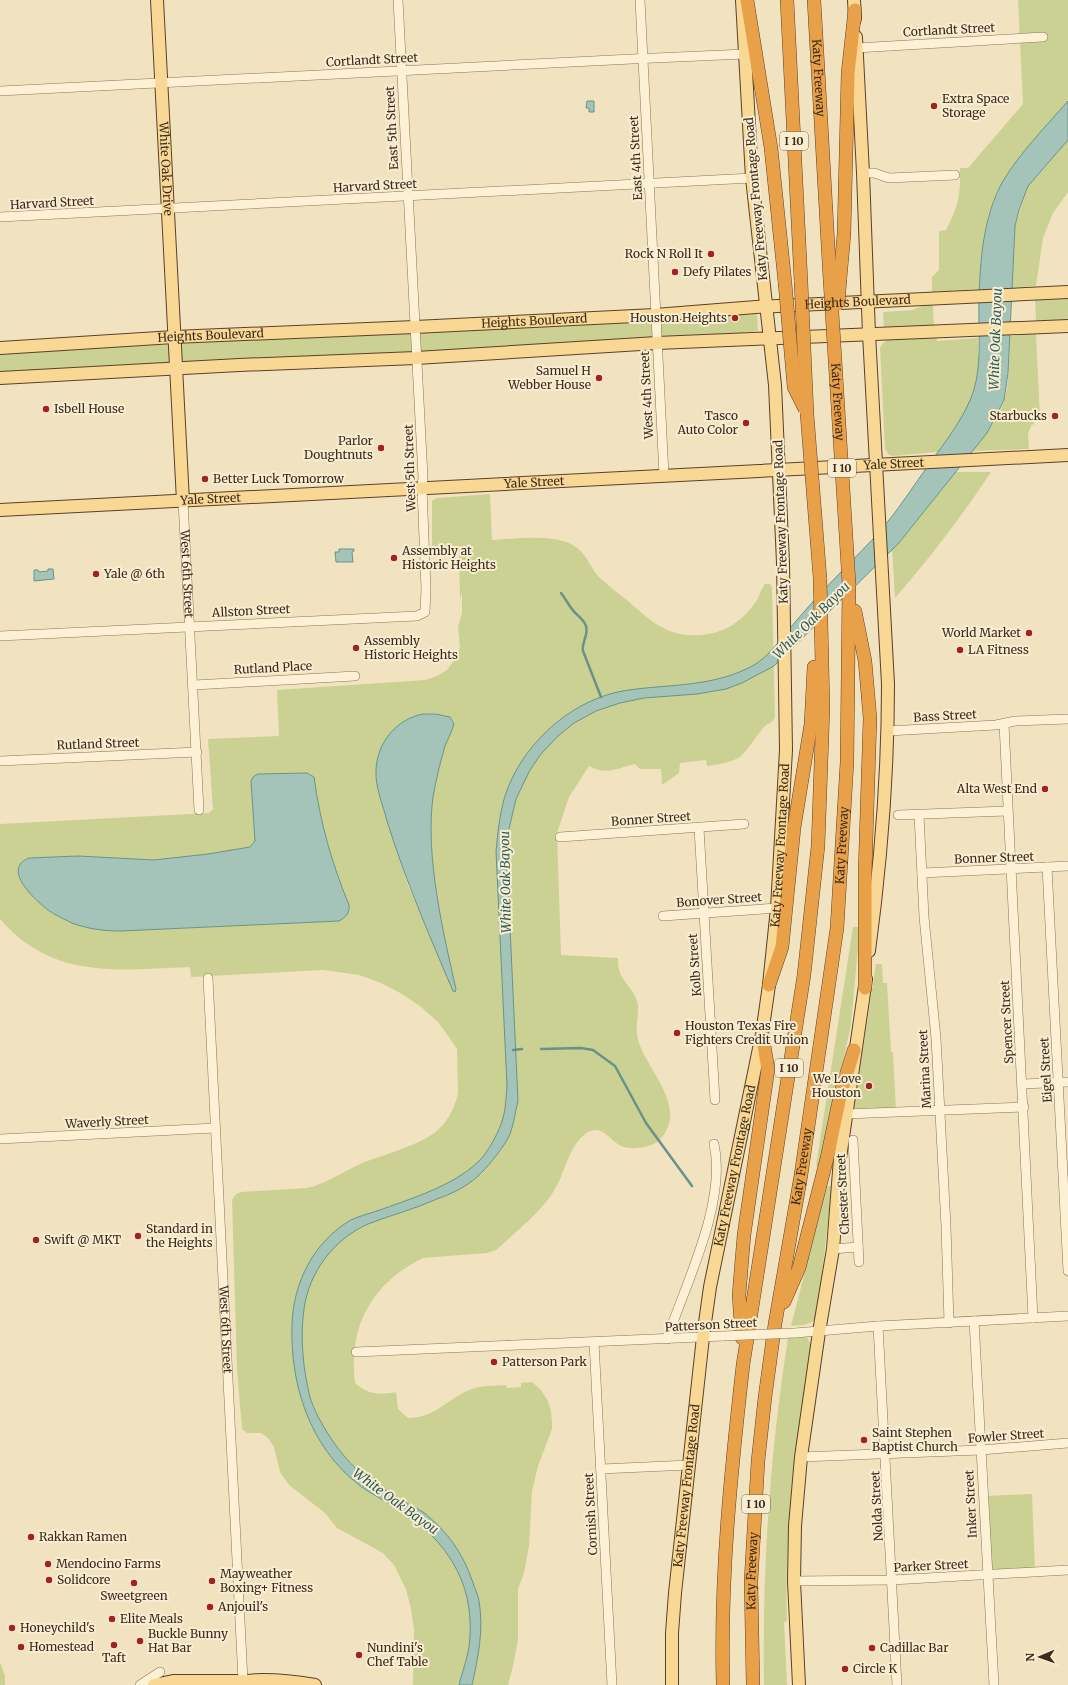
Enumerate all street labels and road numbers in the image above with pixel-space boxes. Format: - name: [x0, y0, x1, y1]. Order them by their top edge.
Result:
- street label: Cortlandt Street: [903, 20, 996, 39]
- street label: Katy Freeway: [809, 39, 829, 117]
- street label: Cortlandt Street: [326, 50, 419, 69]
- street label: East 5th Street: [382, 85, 401, 170]
- street label: East 4th Street: [626, 115, 645, 201]
- street label: Katy Freeway Frontage Road: [741, 117, 770, 281]
- street label: White Oak Drive: [156, 120, 176, 216]
- road number: I 10: [780, 132, 808, 150]
- street label: Harvard Street: [333, 176, 418, 195]
- street label: Harvard Street: [10, 193, 95, 212]
- street label: Heights Boulevard: [804, 292, 911, 312]
- street label: Heights Boulevard: [481, 310, 588, 331]
- street label: Heights Boulevard: [157, 325, 264, 345]
- street label: West 4th Street: [637, 350, 656, 440]
- street label: Katy Freeway: [828, 362, 848, 441]
- street label: West 5th Street: [400, 424, 419, 513]
- street label: Katy Freeway Frontage Road: [770, 440, 791, 604]
- street label: Yale Street: [862, 454, 925, 473]
- road number: I 10: [828, 459, 856, 477]
- street label: Yale Street: [503, 473, 565, 491]
- street label: Yale Street: [179, 490, 242, 508]
- street label: West 6th Street: [177, 528, 197, 619]
- street label: Allston Street: [210, 601, 291, 620]
- street label: Rutland Place: [233, 658, 313, 677]
- street label: Bass Street: [913, 706, 978, 725]
- street label: Rutland Street: [56, 735, 140, 752]
- street label: Katy Freeway Frontage Road: [767, 763, 792, 928]
- street label: Katy Freeway: [832, 806, 851, 885]
- street label: Bonner Street: [611, 808, 692, 829]
- street label: Bonner Street: [954, 849, 1035, 866]
- street label: Bonover Street: [676, 889, 763, 910]
- street label: Kolb Street: [685, 933, 704, 997]
- street label: Spencer Street: [997, 980, 1016, 1064]
- street label: Marina Street: [915, 1029, 934, 1109]
- street label: Eigel Street: [1036, 1037, 1055, 1103]
- road number: I 10: [775, 1059, 803, 1077]
- street label: Katy Freeway Frontage Road: [711, 1084, 758, 1248]
- street label: Waverly Street: [64, 1112, 149, 1131]
- street label: Katy Freeway: [788, 1127, 815, 1206]
- street label: Chester Street: [833, 1153, 852, 1235]
- street label: West 6th Street: [216, 1284, 236, 1374]
- street label: Patterson Street: [664, 1315, 758, 1334]
- street label: Katy Freeway Frontage Road: [670, 1403, 703, 1568]
- street label: Fowler Street: [967, 1425, 1045, 1446]
- street label: Inker Street: [961, 1469, 980, 1539]
- street label: Nolda Street: [867, 1470, 886, 1542]
- street label: Cornish Street: [581, 1472, 600, 1556]
- road number: I 10: [742, 1495, 770, 1513]
- street label: Katy Freeway: [743, 1532, 761, 1610]
- street label: Parker Street: [893, 1556, 969, 1575]

